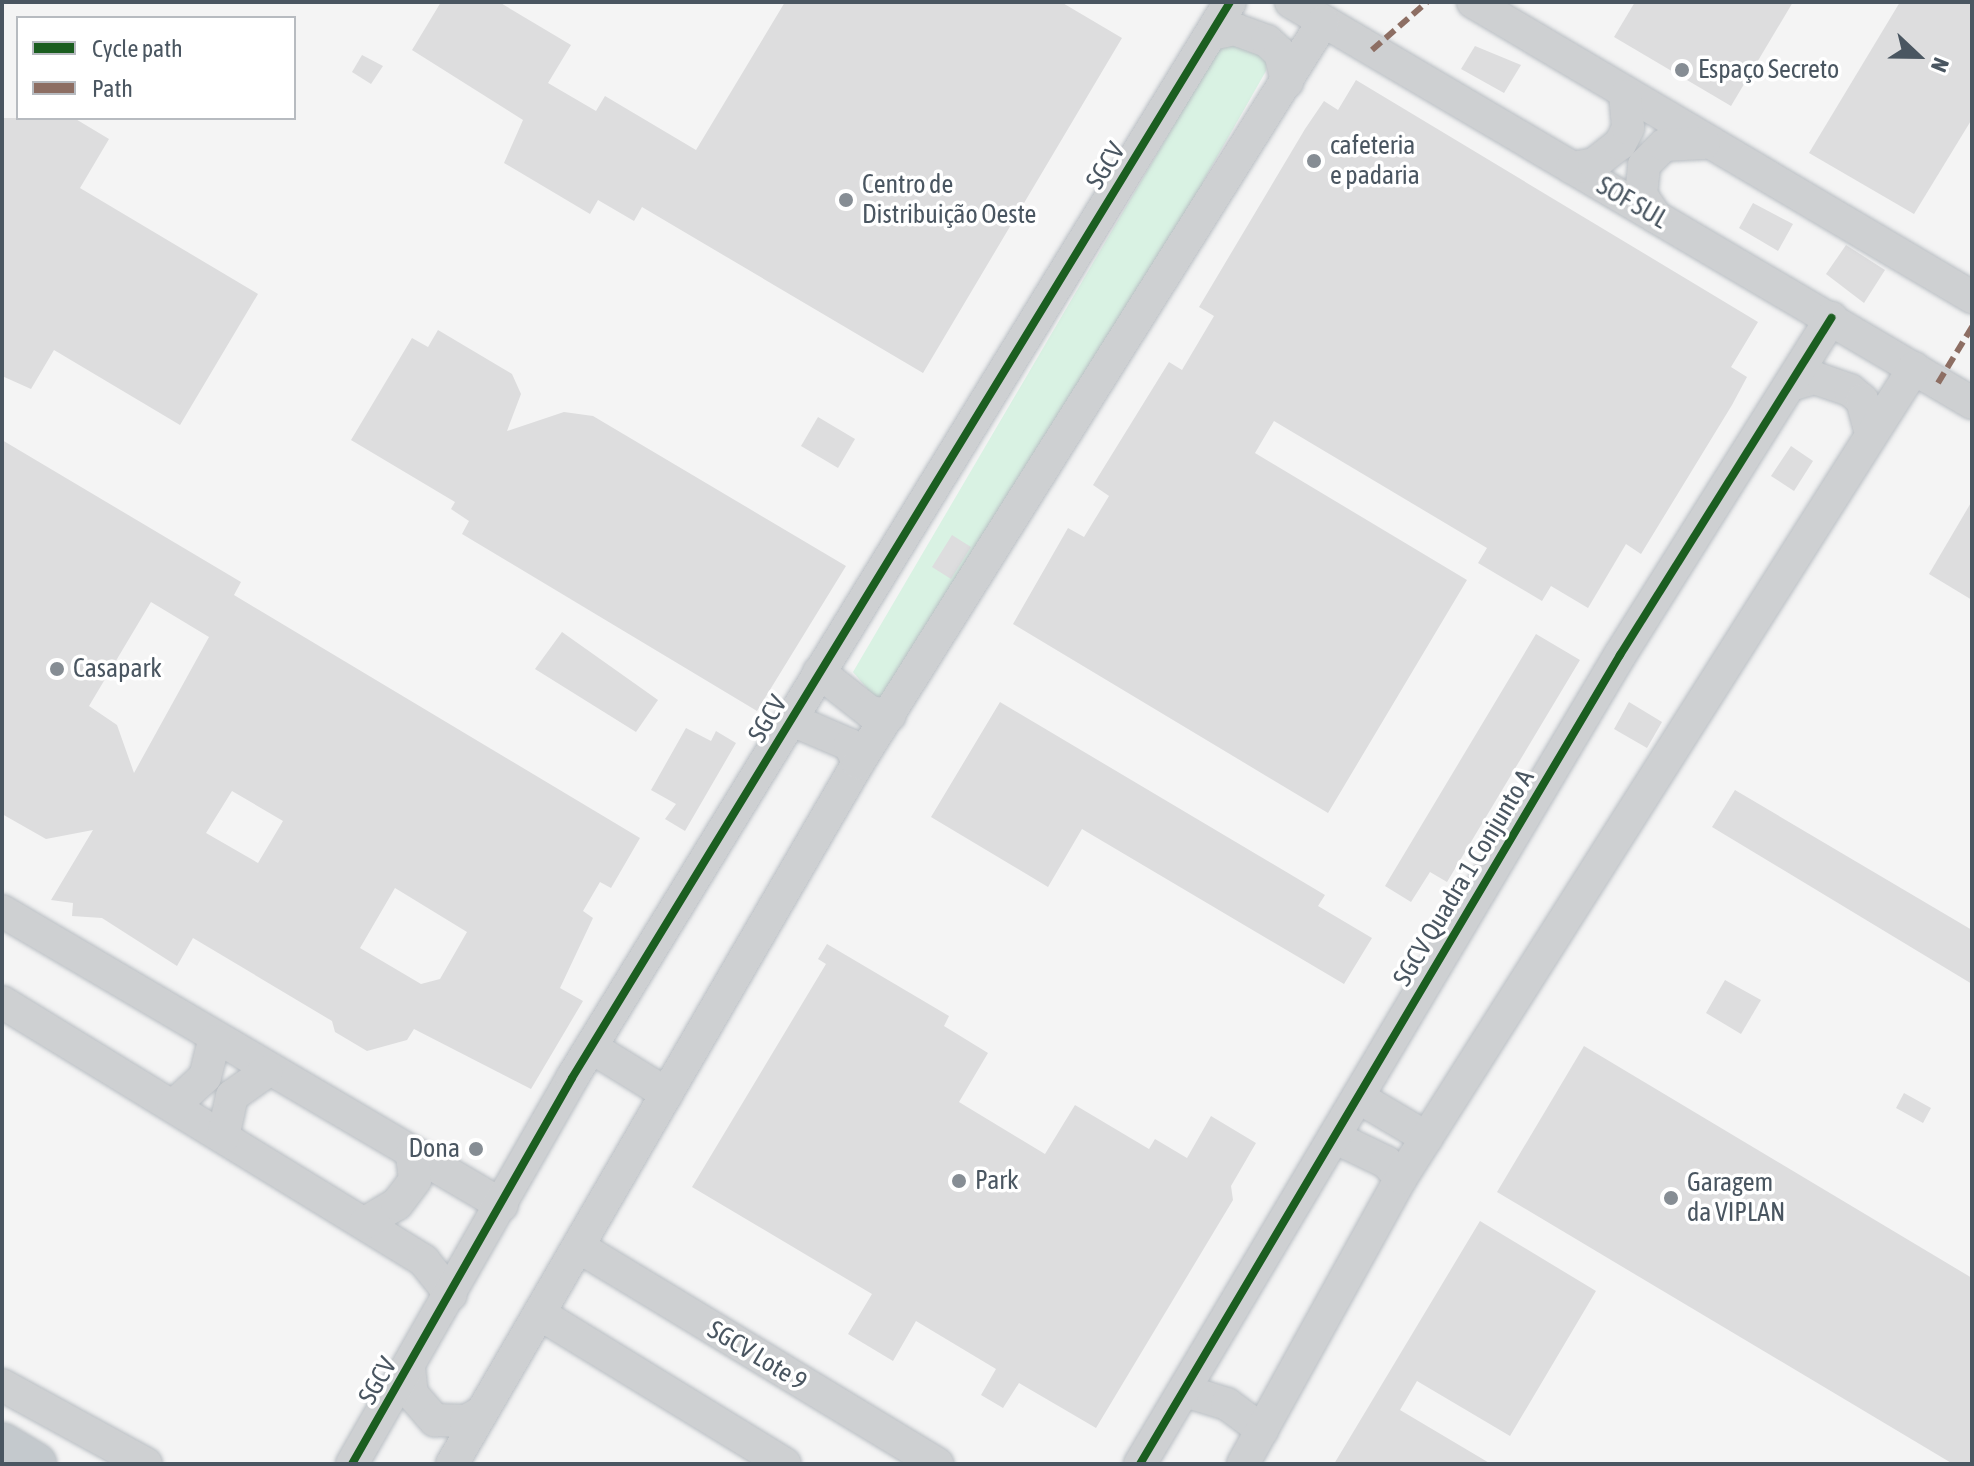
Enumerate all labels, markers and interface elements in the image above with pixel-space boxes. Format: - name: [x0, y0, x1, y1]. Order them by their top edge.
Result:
- legend: [16, 16, 296, 120]
- north arrow: [1878, 16, 1958, 96]
- text: Cycle path: [92, 35, 183, 62]
- place label: Espaço Secreto: [1698, 54, 1839, 86]
- text: N: [1926, 54, 1955, 76]
- marker: Espaço Secreto: [1673, 61, 1691, 79]
- text: Path: [92, 75, 133, 102]
- place label: cafeteria e padaria: [1330, 130, 1420, 192]
- street label: SGCV: [1080, 137, 1132, 195]
- marker: cafeteria e padaria: [1305, 152, 1323, 170]
- place label: Centro de Distribuição Oeste: [862, 169, 1036, 230]
- street label: SOF SUL: [1591, 170, 1673, 236]
- marker: Centro de Distribuição Oeste: [837, 191, 855, 209]
- place label: Casapark: [73, 653, 162, 685]
- marker: Casapark: [48, 660, 66, 678]
- street label: SGCV: [742, 690, 794, 748]
- street label: SGCV Quadra 1 Conjunto A: [1387, 764, 1541, 992]
- place label: Dona: [409, 1133, 460, 1165]
- marker: Dona: [467, 1140, 485, 1158]
- place label: Park: [975, 1165, 1018, 1197]
- place label: Garagem da VIPLAN: [1687, 1167, 1785, 1228]
- marker: Park: [950, 1172, 968, 1190]
- marker: Garagem da VIPLAN: [1662, 1189, 1680, 1207]
- street label: SGCV Lote 9: [702, 1314, 812, 1398]
- street label: SGCV: [352, 1352, 404, 1410]

